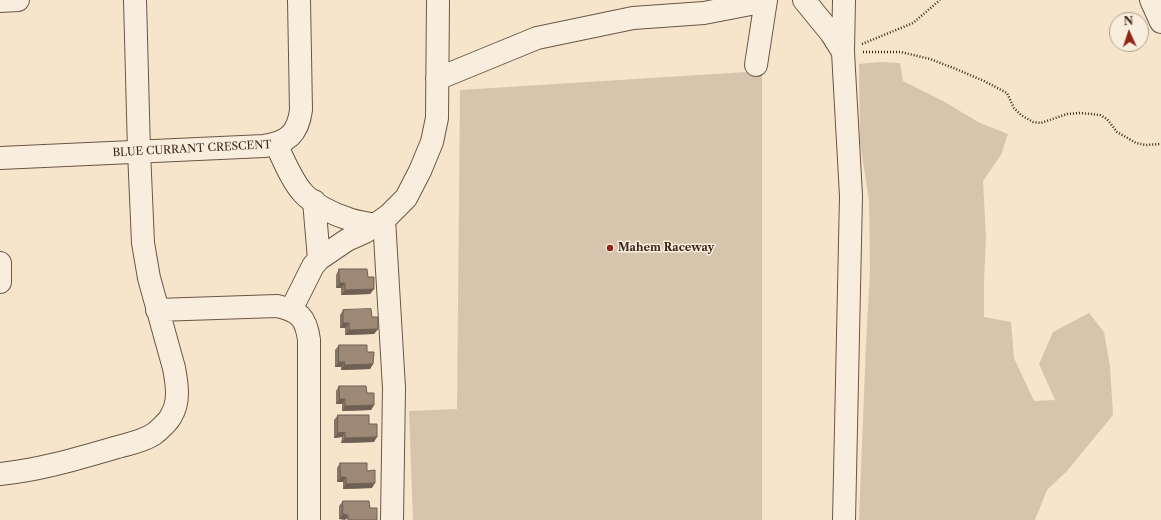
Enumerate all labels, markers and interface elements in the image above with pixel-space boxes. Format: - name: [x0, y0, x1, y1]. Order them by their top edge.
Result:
- north arrow: [1109, 12, 1149, 52]
- text: N: [1123, 14, 1134, 28]
- street label: BLUE CURRANT CRESCENT: [112, 138, 272, 160]
- place label: Mahem Raceway: [618, 241, 714, 255]
- marker: Mahem Raceway: [605, 243, 615, 253]

